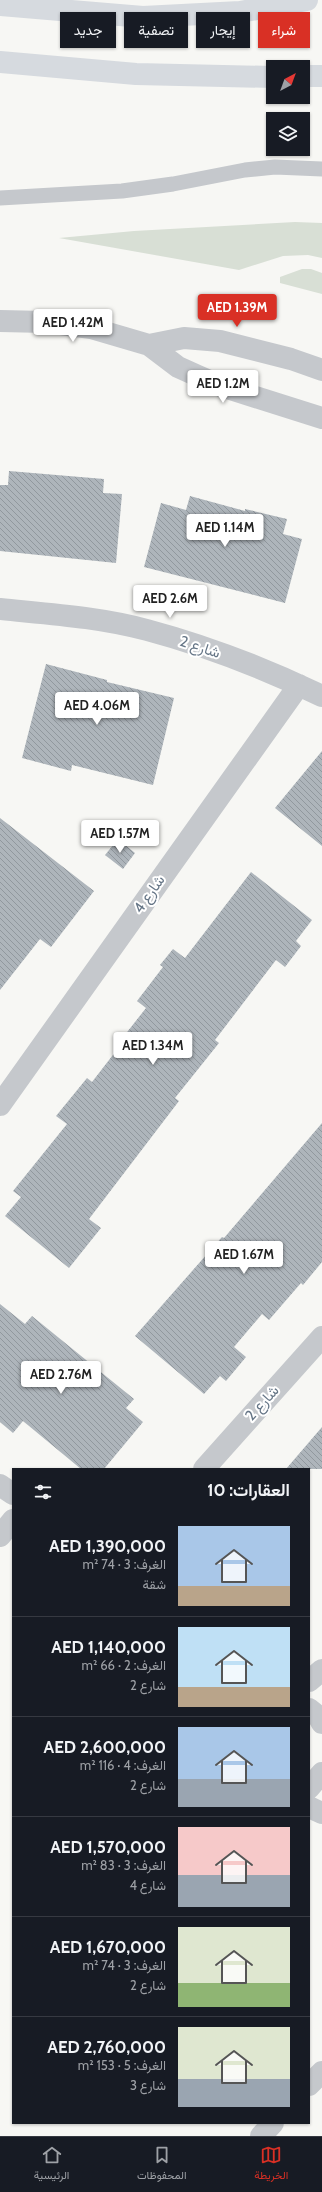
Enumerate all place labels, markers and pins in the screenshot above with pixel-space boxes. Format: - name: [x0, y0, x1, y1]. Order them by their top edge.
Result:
- pin: AED 1.39M: [191, 294, 283, 328]
- pin: AED 1.42M: [27, 309, 119, 343]
- pin: AED 1.2M: [182, 370, 264, 404]
- pin: AED 1.14M: [179, 514, 271, 548]
- pin: AED 2.6M: [129, 585, 211, 619]
- pin: AED 4.06M: [51, 692, 143, 726]
- pin: AED 1.57M: [74, 820, 166, 854]
- pin: AED 1.34M: [107, 1032, 199, 1066]
- pin: AED 1.67M: [198, 1241, 290, 1275]
- pin: AED 2.76M: [15, 1361, 107, 1395]

